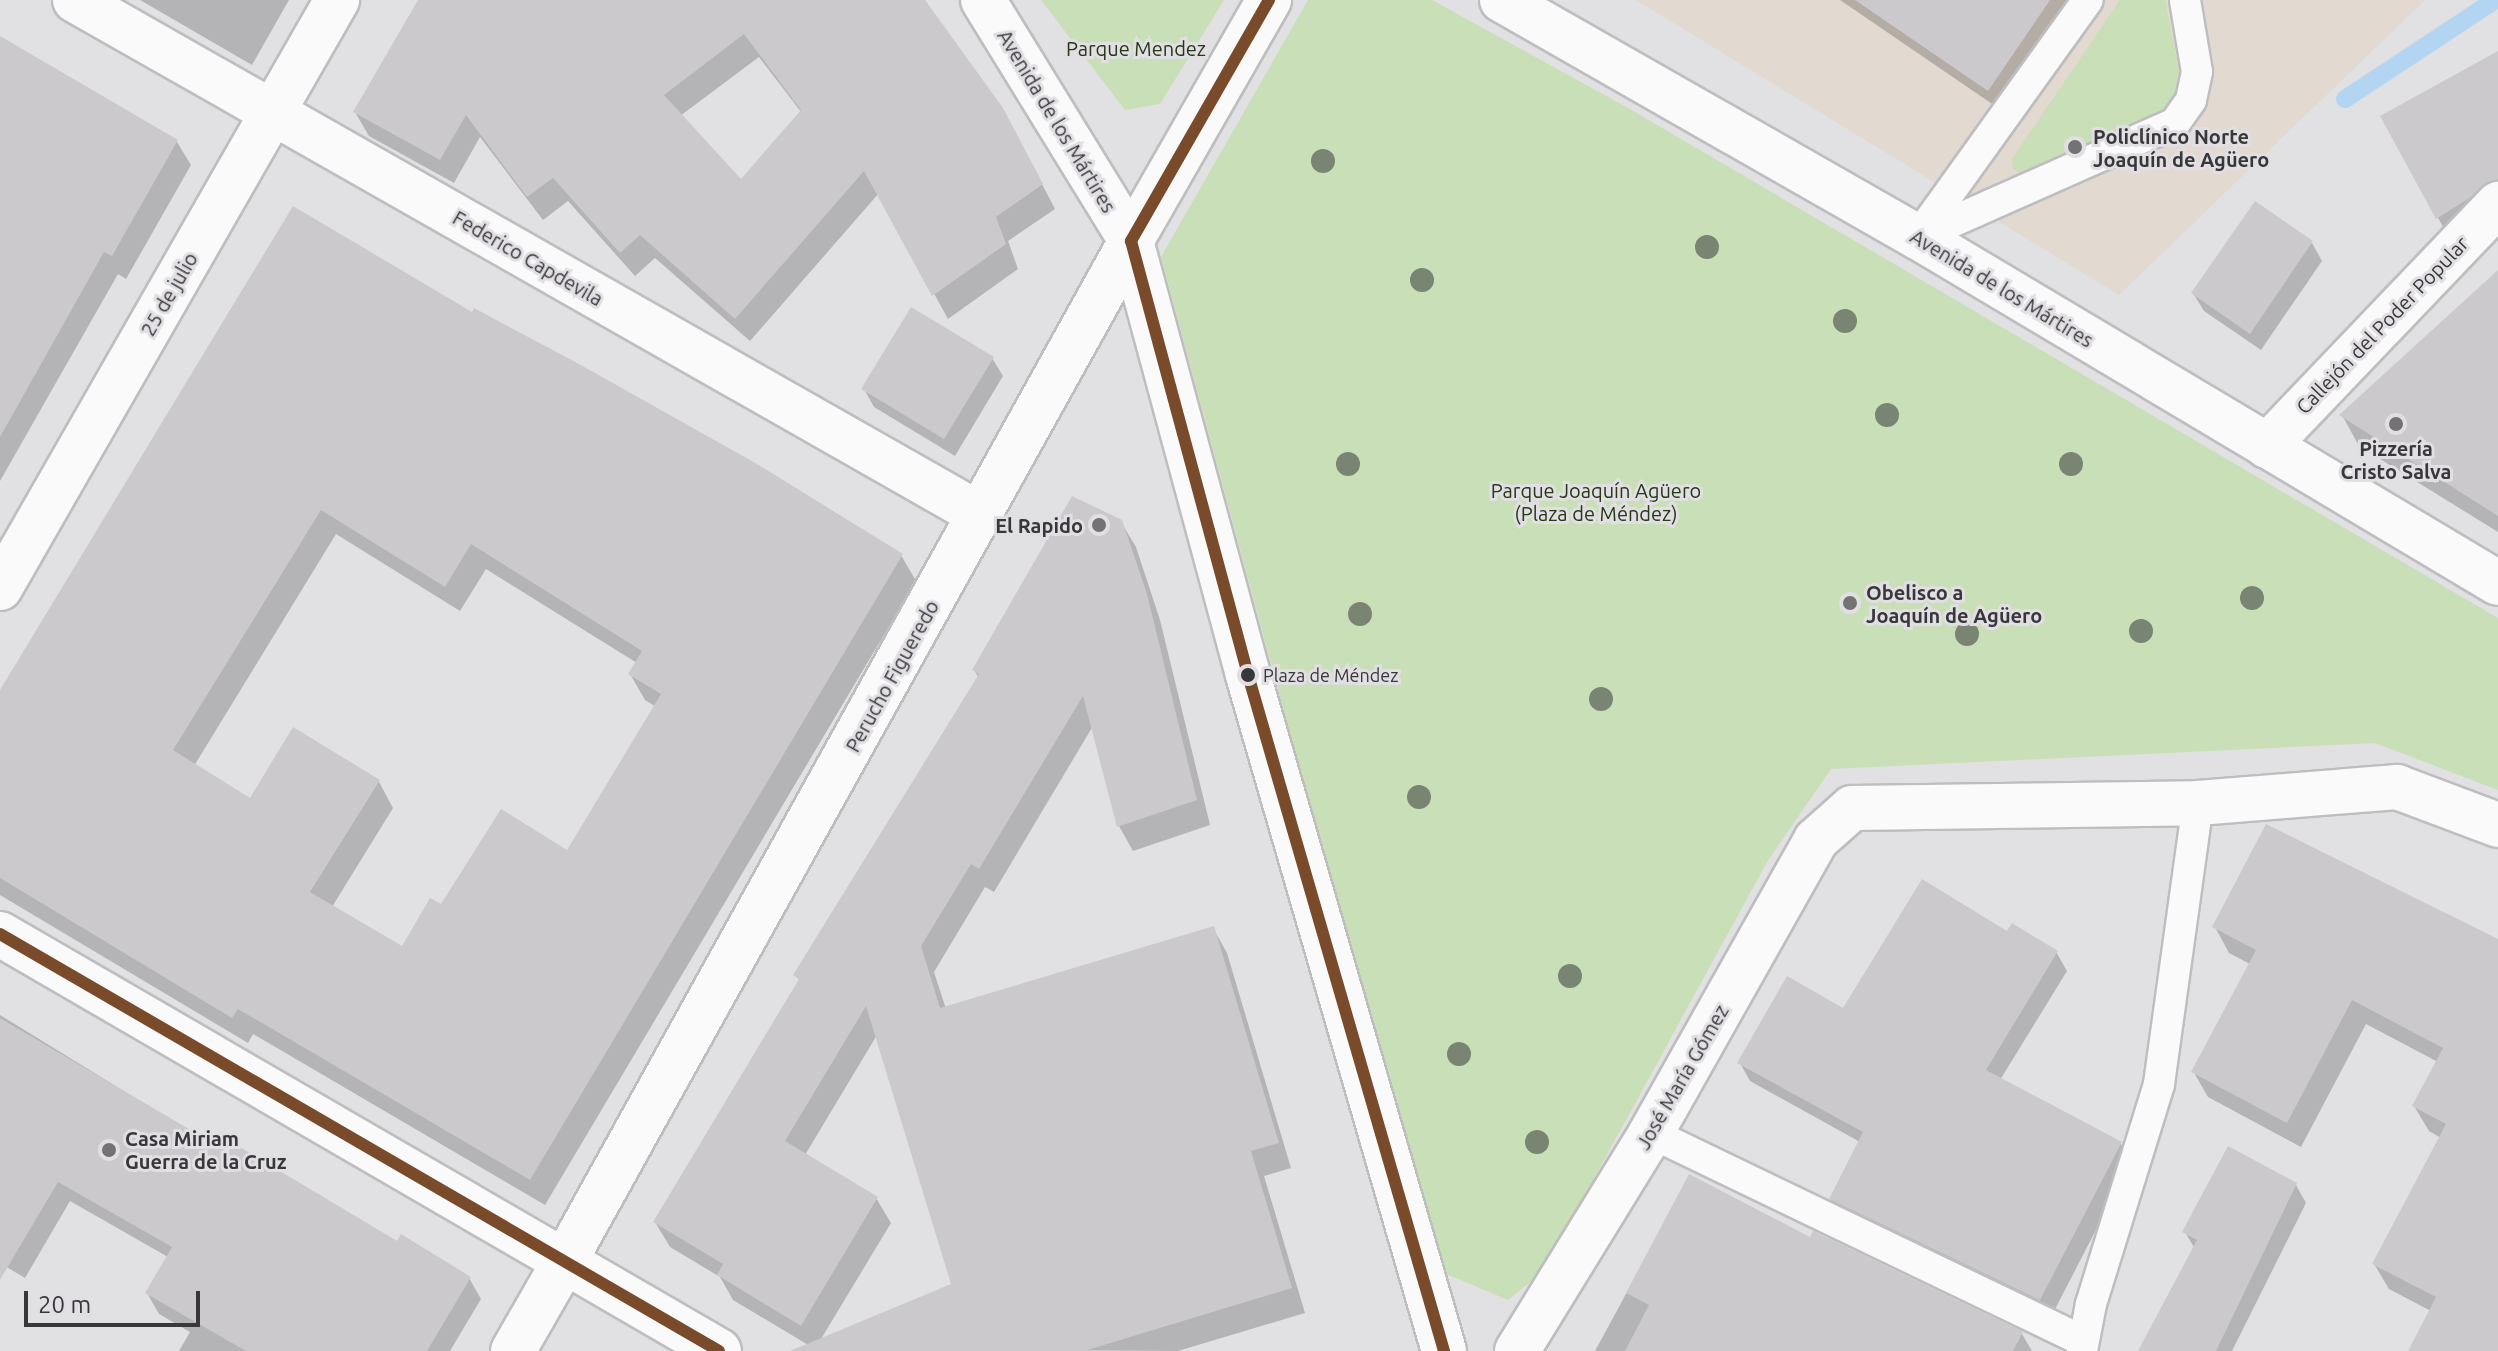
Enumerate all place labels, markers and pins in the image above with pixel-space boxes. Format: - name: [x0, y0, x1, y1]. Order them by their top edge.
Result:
- place label: Policlínico Norte Joaquín de Agüero: [2093, 124, 2269, 171]
- marker: Policlínico Norte Joaquín de Agüero: [2064, 136, 2086, 158]
- marker: Pizzería Cristo Salva: [2387, 415, 2405, 433]
- place label: Pizzería Cristo Salva: [2341, 436, 2451, 483]
- place label: El Rapido: [995, 513, 1083, 537]
- marker: El Rapido: [1090, 516, 1108, 534]
- place label: Obelisco a Joaquín de Agüero: [1866, 580, 2042, 627]
- marker: Obelisco a Joaquín de Agüero: [1841, 594, 1859, 612]
- place label: Plaza de Méndez: [1263, 664, 1399, 686]
- marker: Plaza de Méndez: [1240, 667, 1256, 683]
- place label: Casa Miriam Guerra de la Cruz: [125, 1126, 287, 1173]
- marker: Casa Miriam Guerra de la Cruz: [100, 1141, 118, 1159]

